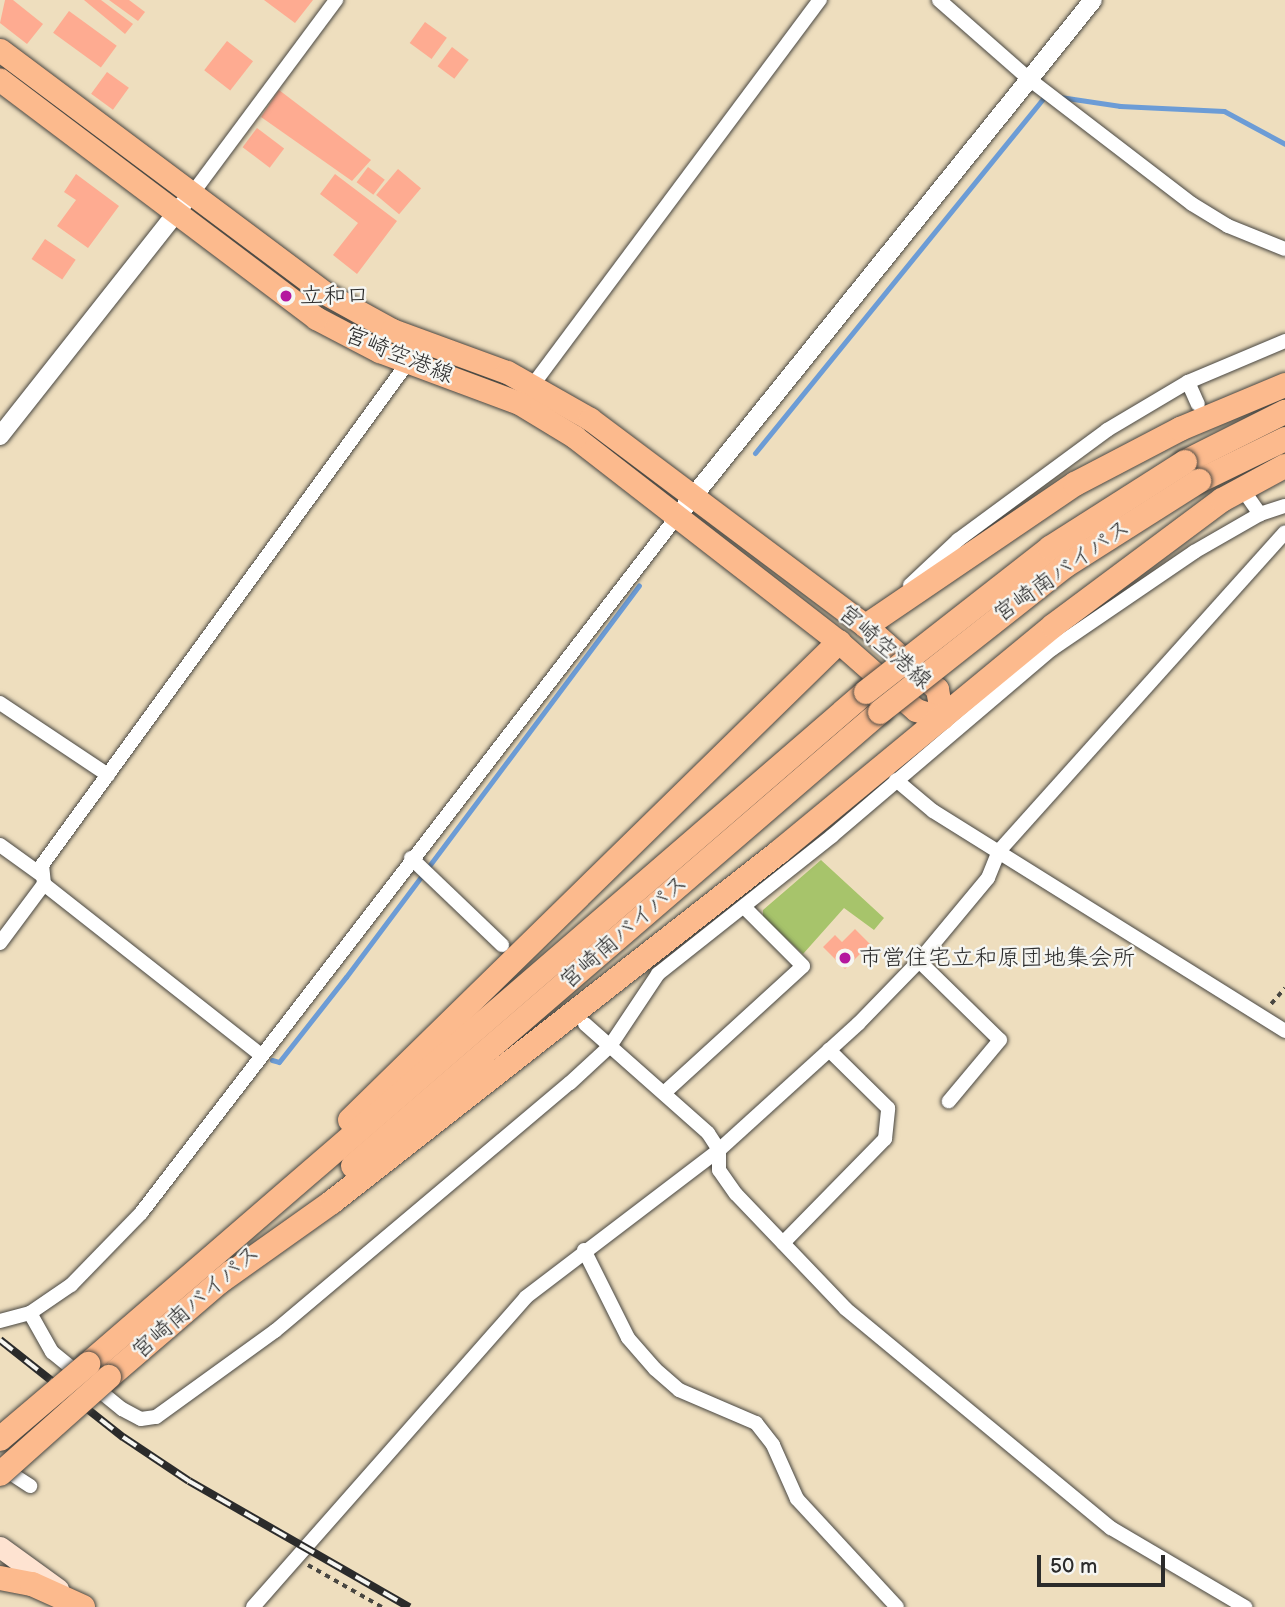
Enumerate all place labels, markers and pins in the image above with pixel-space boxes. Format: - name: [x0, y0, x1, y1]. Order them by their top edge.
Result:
- place label: 立和口: [300, 282, 369, 310]
- marker: 立和口: [278, 288, 294, 304]
- place label: 市営住宅立和原団地集会所: [859, 944, 1135, 972]
- marker: 市営住宅立和原団地集会所: [837, 950, 853, 966]

